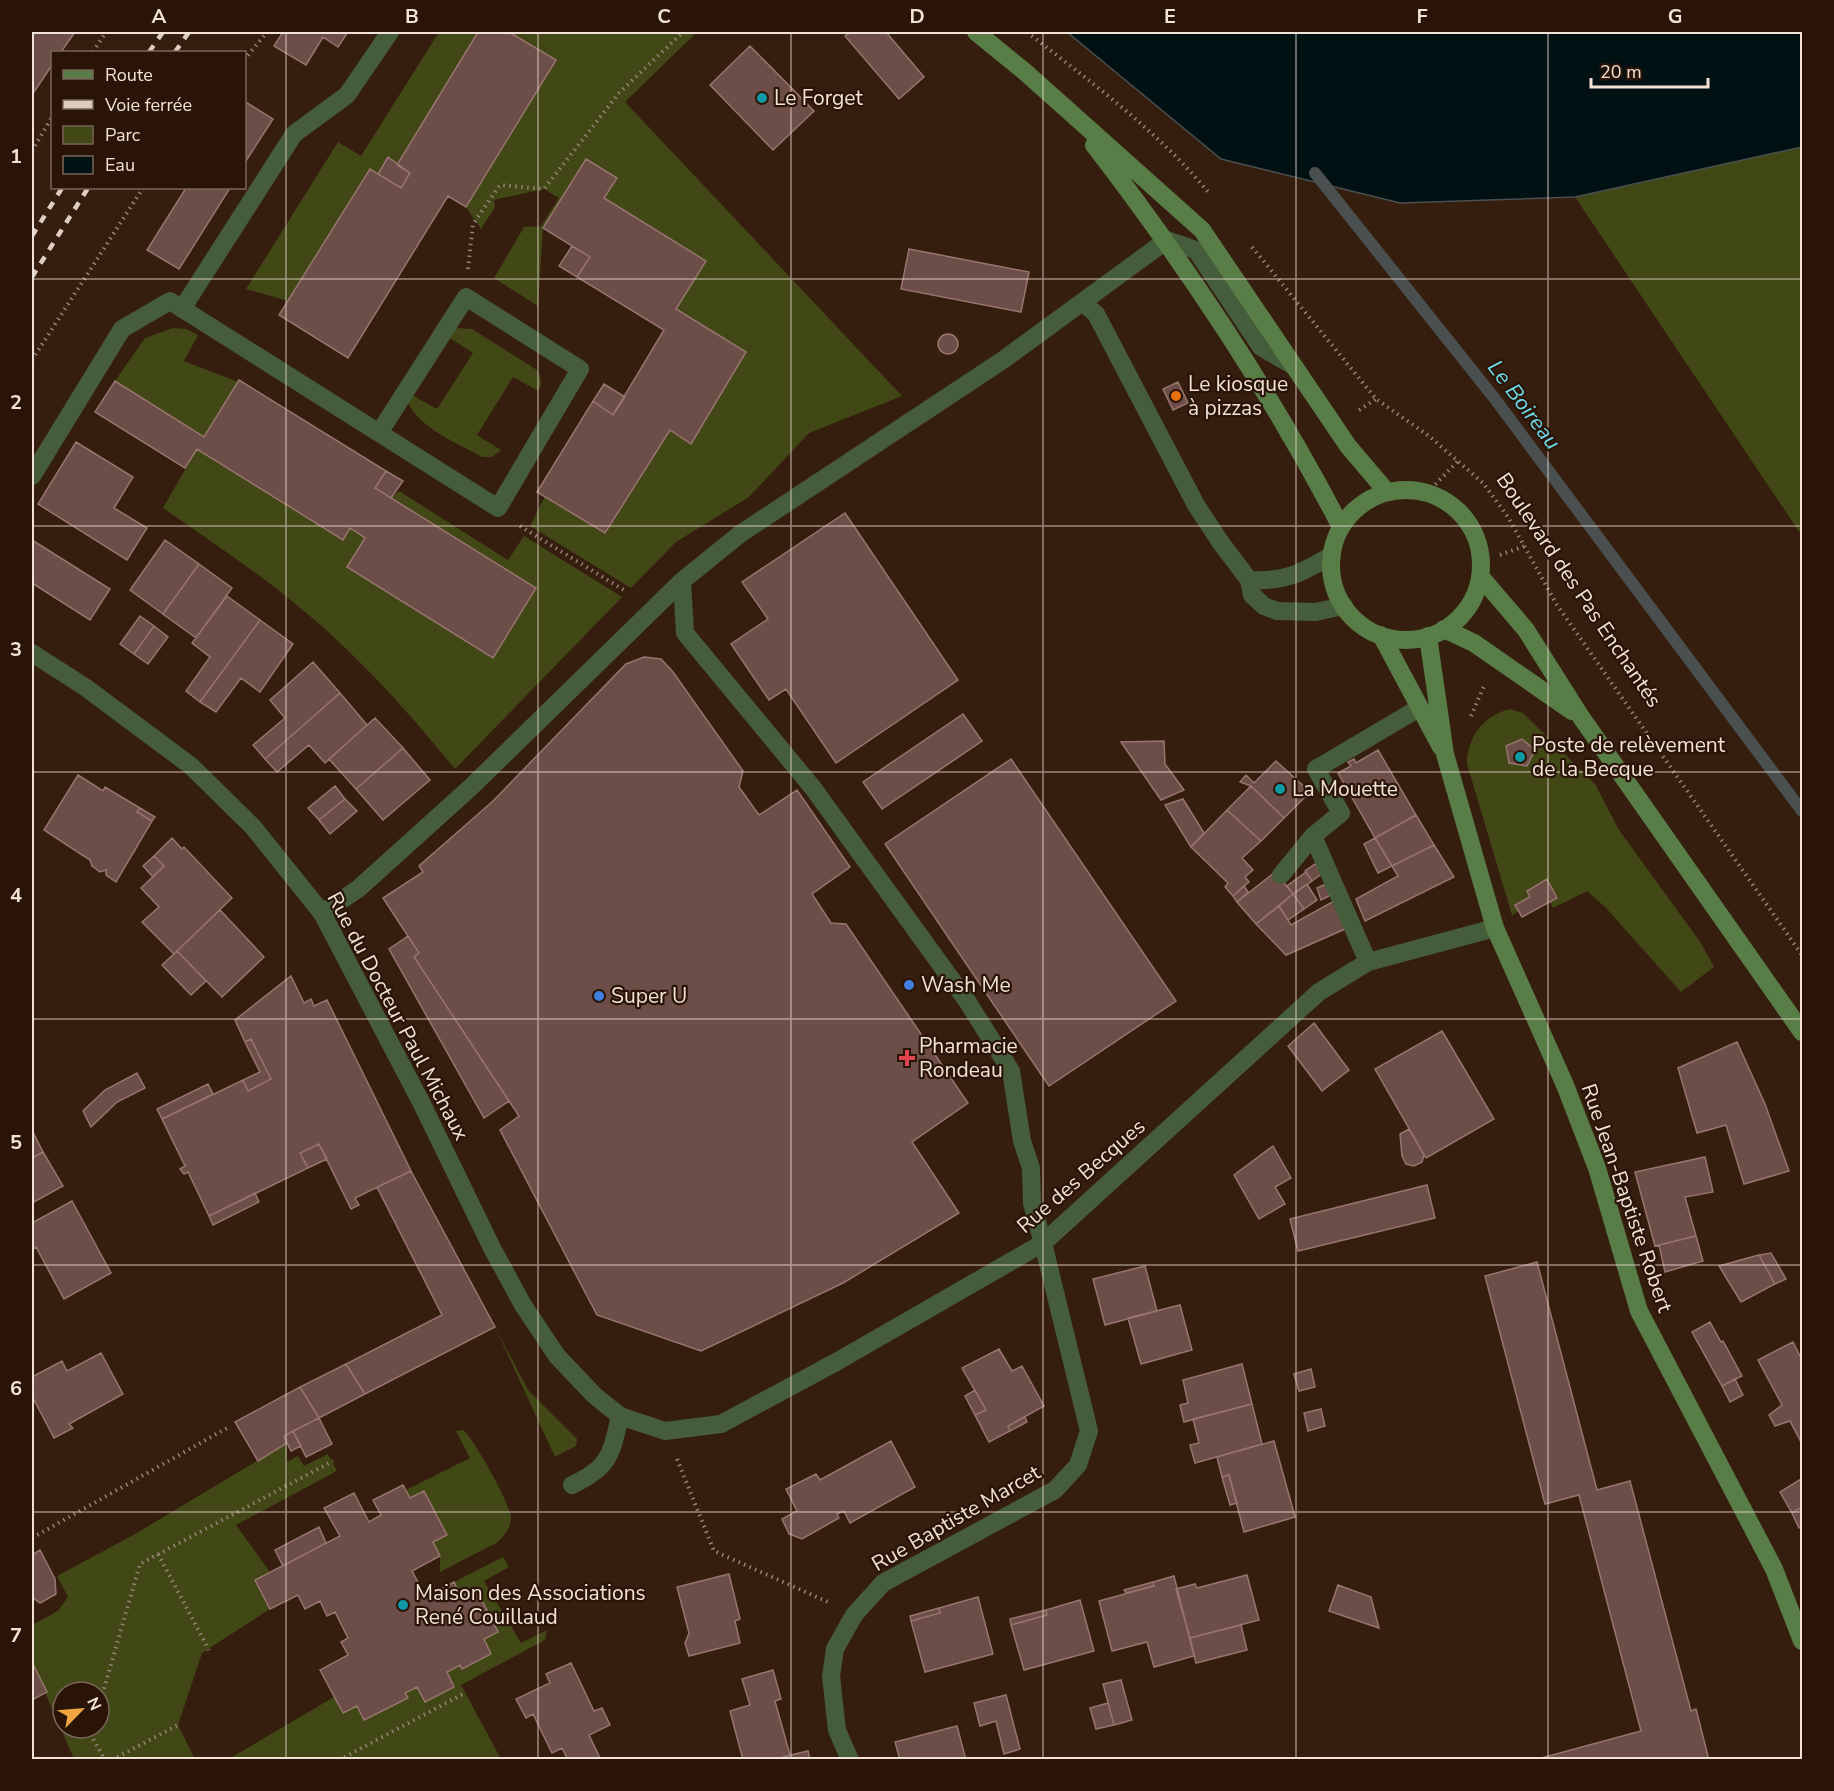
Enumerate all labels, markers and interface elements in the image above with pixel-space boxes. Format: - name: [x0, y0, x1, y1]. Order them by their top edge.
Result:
- text: A: [152, 3, 167, 30]
- text: B: [405, 3, 419, 30]
- text: C: [657, 3, 671, 30]
- text: D: [909, 3, 925, 30]
- text: E: [1164, 3, 1176, 30]
- text: F: [1416, 3, 1428, 30]
- text: G: [1668, 3, 1682, 30]
- legend: [51, 51, 246, 189]
- scale bar: [1591, 51, 1708, 89]
- text: 20 m: [1600, 60, 1642, 84]
- text: Route: [105, 63, 153, 87]
- place label: Le Forget: [774, 84, 864, 112]
- marker: Le Forget: [755, 91, 769, 105]
- text: Voie ferrée: [104, 93, 192, 117]
- text: Parc: [105, 123, 140, 147]
- text: 1: [10, 143, 22, 170]
- text: Eau: [105, 153, 135, 177]
- water label: Le Boireau: [1480, 354, 1568, 456]
- place label: Le kiosque à pizzas: [1188, 370, 1288, 422]
- text: 2: [10, 389, 22, 416]
- marker: Le kiosque à pizzas: [1169, 389, 1183, 403]
- street label: Boulevard des Pas Enchantés: [1490, 467, 1668, 713]
- text: 3: [10, 636, 22, 663]
- place label: Poste de relèvement de la Becque: [1532, 731, 1726, 783]
- marker: Poste de relèvement de la Becque: [1513, 750, 1527, 764]
- place label: La Mouette: [1292, 775, 1398, 803]
- marker: La Mouette: [1273, 782, 1287, 796]
- text: 4: [10, 882, 22, 909]
- street label: Rue du Docteur Paul Michaux: [320, 887, 476, 1145]
- place label: Wash Me: [921, 971, 1011, 999]
- marker: Wash Me: [902, 978, 916, 992]
- place label: Super U: [611, 982, 687, 1010]
- marker: Super U: [592, 989, 606, 1003]
- place label: Pharmacie Rondeau: [919, 1032, 1018, 1084]
- marker: Pharmacie Rondeau: [900, 1051, 914, 1065]
- street label: Rue Jean-Baptiste Robert: [1575, 1080, 1680, 1317]
- street label: Rue des Becques: [1011, 1112, 1151, 1240]
- text: 5: [10, 1129, 22, 1156]
- text: 6: [10, 1375, 22, 1402]
- street label: Rue Baptiste Marcet: [867, 1458, 1046, 1578]
- place label: Maison des Associations René Couillaud: [415, 1579, 646, 1631]
- marker: Maison des Associations René Couillaud: [396, 1598, 410, 1612]
- text: 7: [10, 1622, 22, 1649]
- north arrow: [51, 1680, 111, 1740]
- text: N: [81, 1694, 106, 1714]

